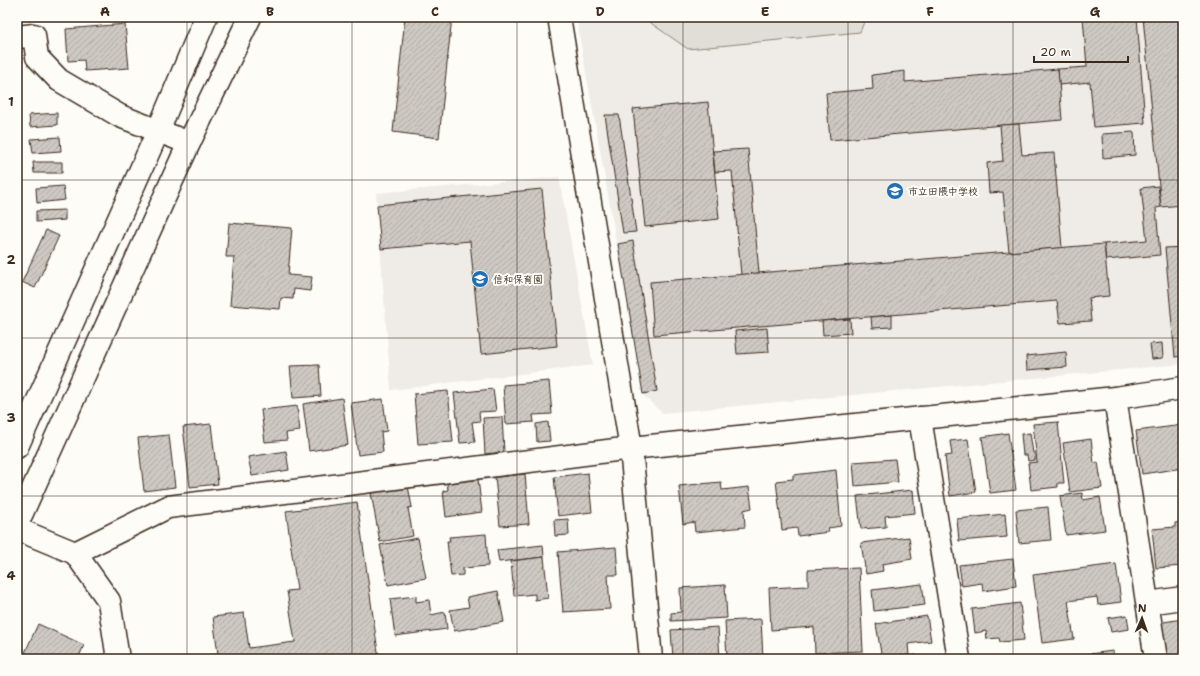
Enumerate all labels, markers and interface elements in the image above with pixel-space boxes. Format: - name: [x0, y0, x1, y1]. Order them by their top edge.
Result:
- text: A: [100, 3, 110, 20]
- text: B: [266, 3, 274, 20]
- text: C: [431, 3, 439, 20]
- text: D: [595, 3, 605, 20]
- text: E: [761, 3, 770, 20]
- text: F: [926, 3, 934, 20]
- text: G: [1090, 3, 1101, 20]
- scale bar: [1034, 38, 1128, 64]
- text: 20 m: [1040, 44, 1071, 60]
- text: 1: [8, 93, 14, 110]
- school or university icon: 市立田隈中学校: [885, 181, 905, 201]
- place label: 市立田隈中学校: [908, 185, 978, 198]
- text: 2: [6, 251, 16, 268]
- school or university icon: 信和保育園: [470, 269, 490, 289]
- place label: 信和保育園: [493, 273, 543, 286]
- text: 3: [6, 409, 16, 426]
- text: 4: [6, 567, 16, 584]
- north arrow: [1122, 598, 1162, 638]
- text: N: [1138, 601, 1147, 616]

